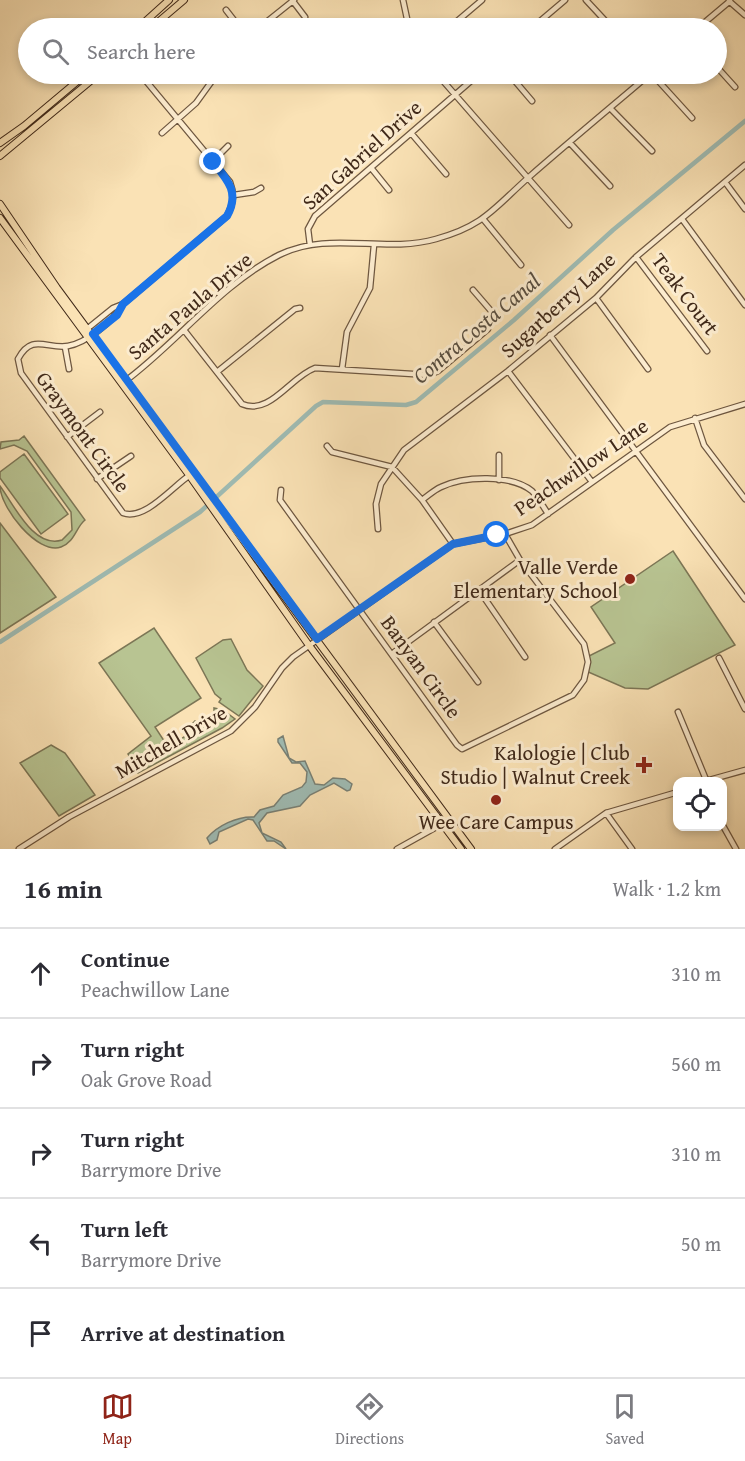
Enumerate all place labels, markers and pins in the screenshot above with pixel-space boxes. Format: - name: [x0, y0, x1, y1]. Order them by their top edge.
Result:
- place label: Valle Verde Elementary School: [453, 551, 618, 606]
- marker: Valle Verde Elementary School: [623, 572, 637, 586]
- place label: Kalologie | Club Studio | Walnut Creek: [441, 737, 630, 792]
- marker: Kalologie | Club Studio | Walnut Creek: [635, 756, 653, 774]
- marker: Wee Care Campus: [489, 793, 503, 807]
- place label: Wee Care Campus: [418, 806, 574, 837]

